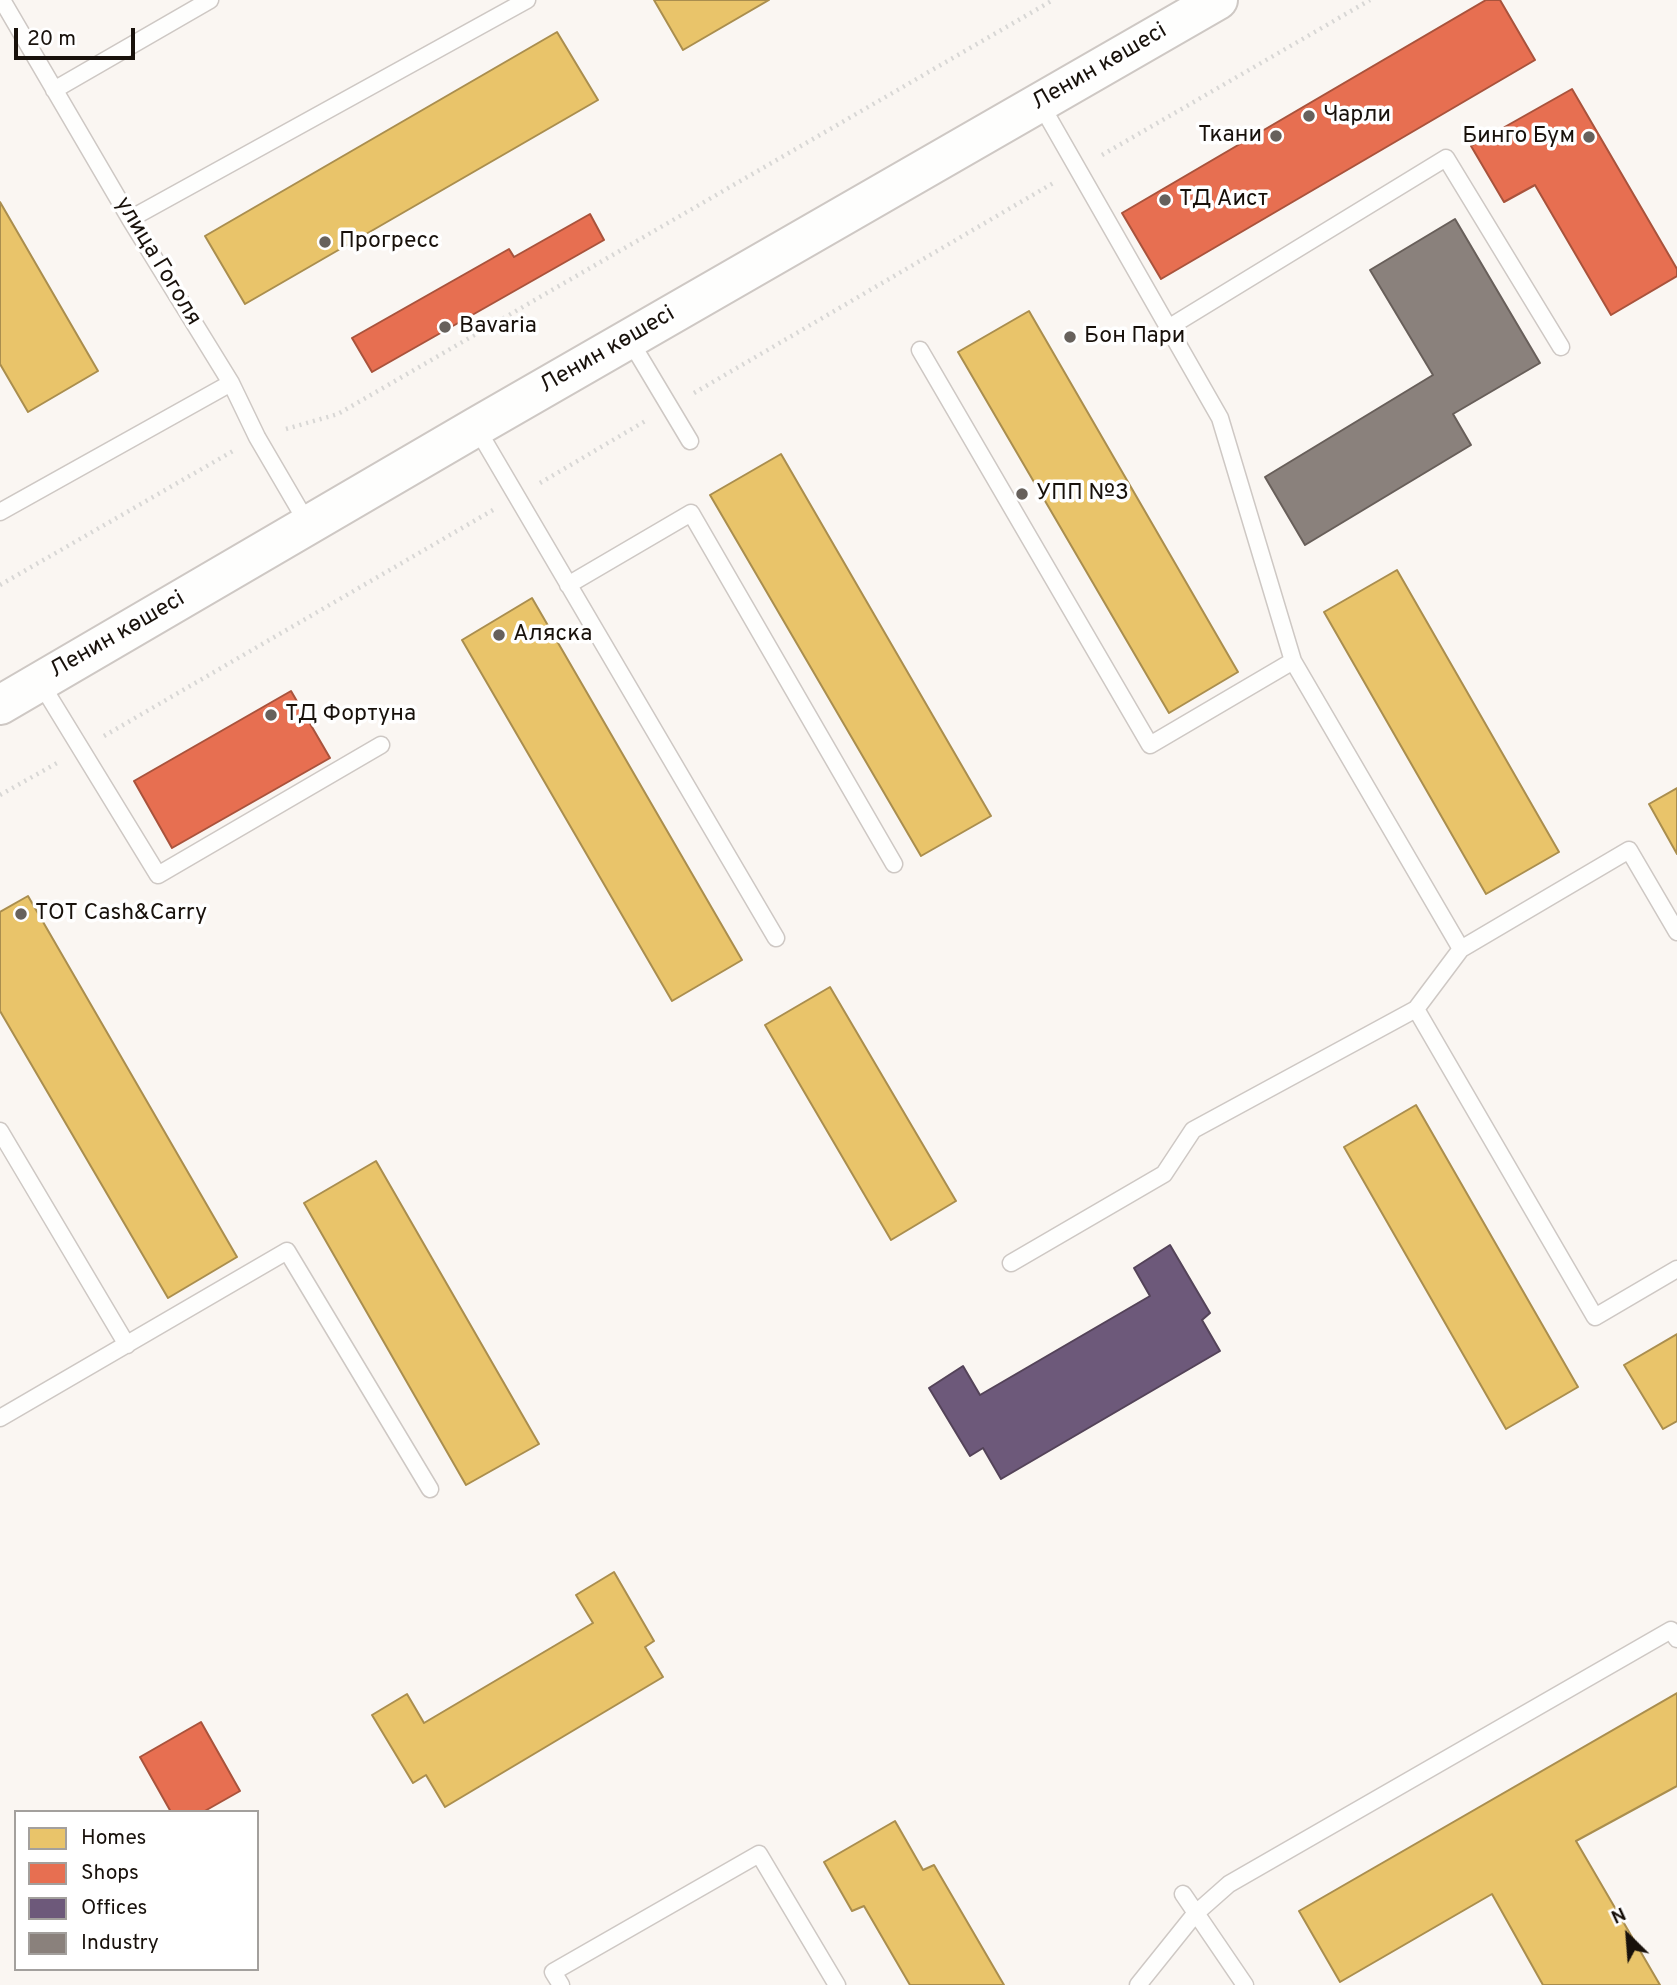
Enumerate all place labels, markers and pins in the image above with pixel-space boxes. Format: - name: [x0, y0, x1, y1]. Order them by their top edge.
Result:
- place label: Чарли: [1323, 102, 1391, 130]
- marker: Чарли: [1301, 108, 1317, 124]
- place label: Ткани: [1198, 122, 1262, 150]
- place label: Бинго Бум: [1462, 123, 1575, 151]
- marker: Ткани: [1268, 128, 1284, 144]
- marker: Бинго Бум: [1581, 129, 1597, 145]
- place label: ТД Аист: [1179, 186, 1268, 214]
- marker: ТД Аист: [1157, 192, 1173, 208]
- place label: Прогресс: [339, 228, 440, 256]
- marker: Прогресс: [317, 234, 333, 250]
- place label: Bavaria: [459, 313, 537, 341]
- marker: Bavaria: [437, 319, 453, 335]
- place label: Бон Пари: [1084, 323, 1185, 351]
- marker: Бон Пари: [1062, 329, 1078, 345]
- place label: УПП №3: [1036, 480, 1129, 508]
- marker: УПП №3: [1014, 486, 1030, 502]
- place label: Аляска: [513, 621, 592, 649]
- marker: Аляска: [491, 627, 507, 643]
- place label: ТД Фортуна: [285, 701, 416, 729]
- marker: ТД Фортуна: [263, 707, 279, 723]
- place label: ТОТ Cash&Carry: [35, 900, 207, 928]
- marker: ТОТ Cash&Carry: [13, 906, 29, 922]

